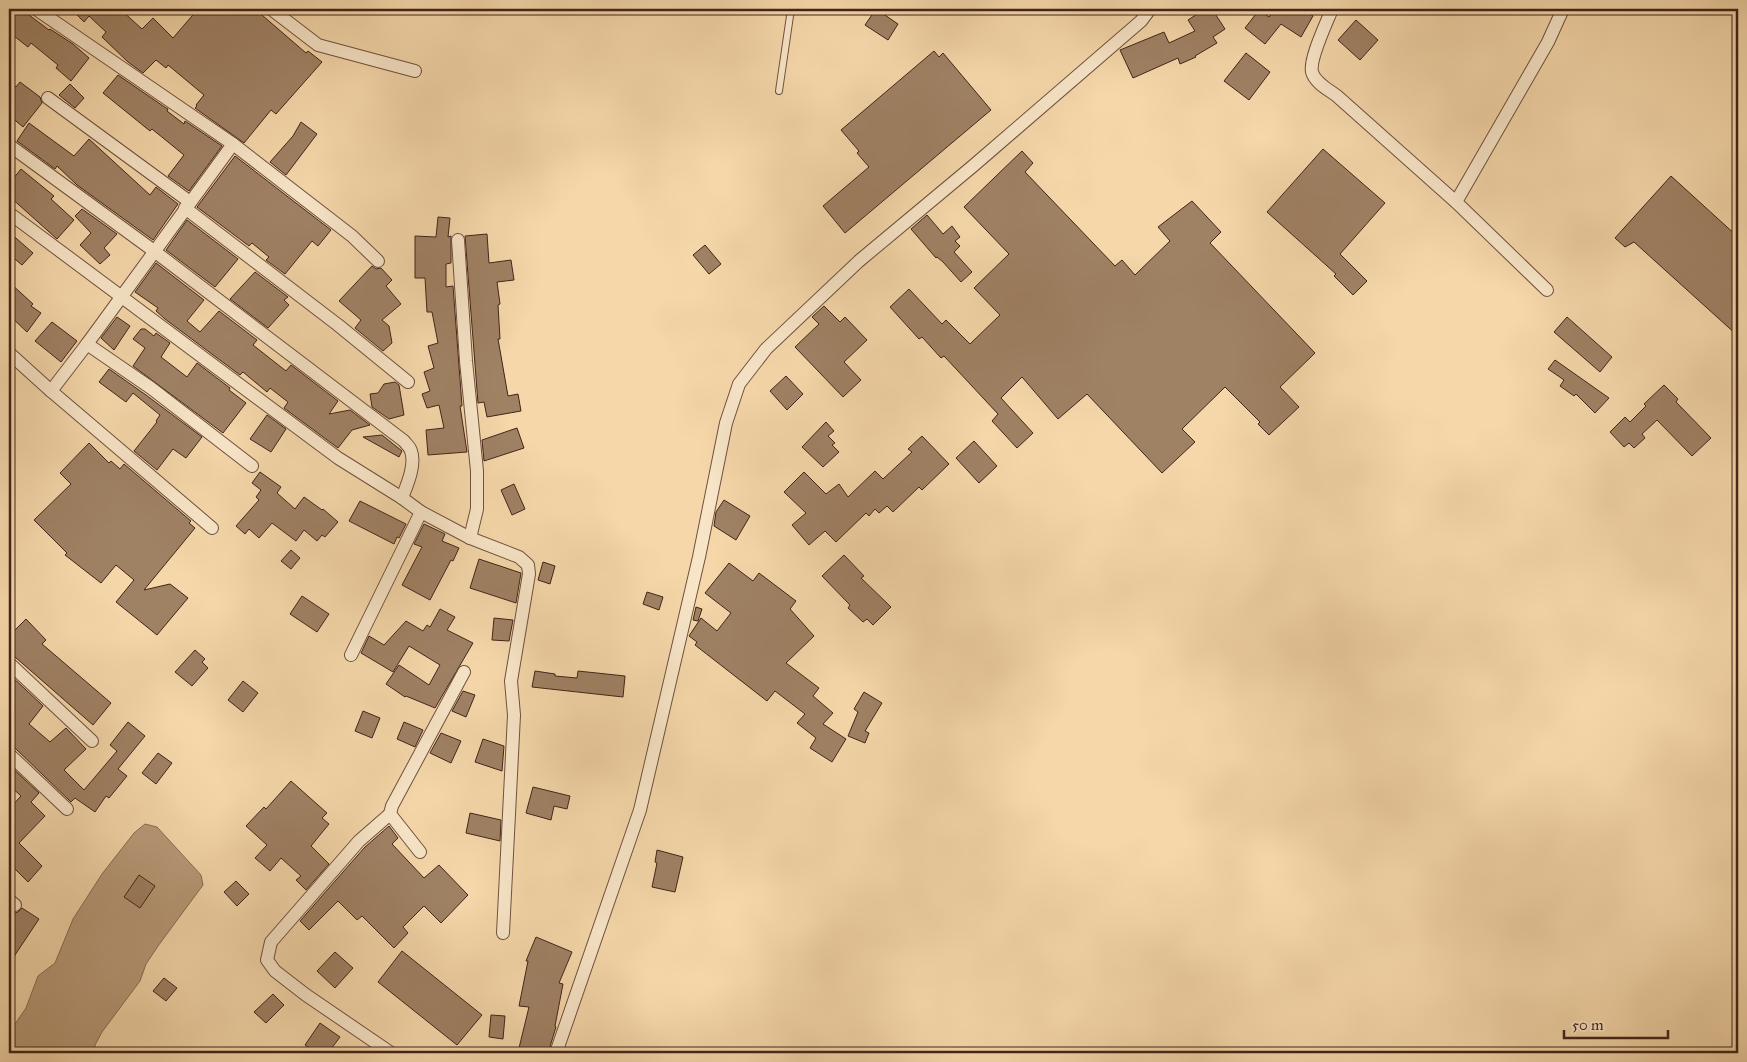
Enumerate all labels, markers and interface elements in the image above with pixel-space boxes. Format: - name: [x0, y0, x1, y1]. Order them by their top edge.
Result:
- scale bar: [1564, 1007, 1668, 1039]
- text: 50 m: [1572, 1016, 1604, 1034]

